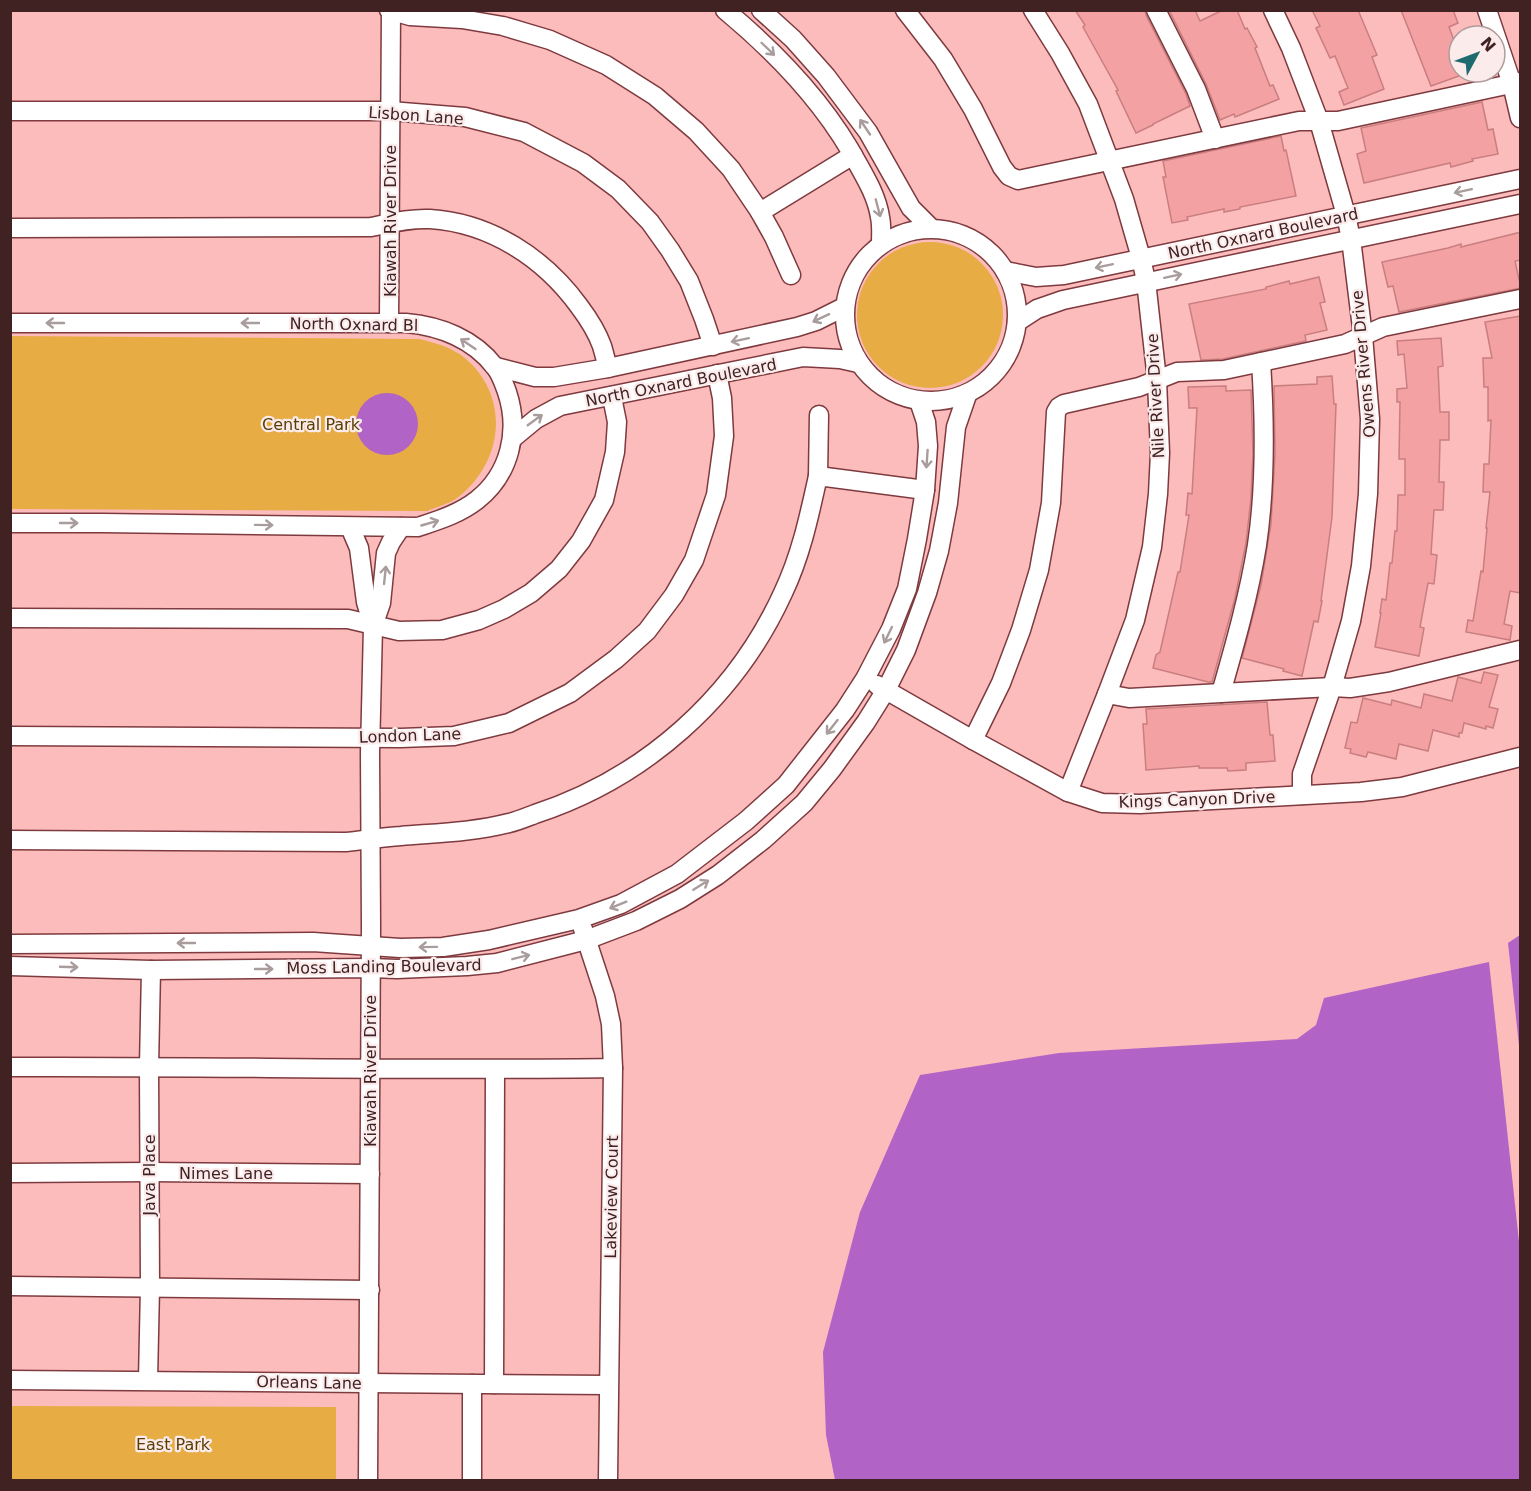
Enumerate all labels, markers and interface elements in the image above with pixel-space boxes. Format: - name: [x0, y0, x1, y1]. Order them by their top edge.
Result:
- north arrow: [1447, 24, 1507, 84]
- text: N: [1476, 33, 1500, 56]
- one-way arrow: [761, 42, 776, 56]
- street label: Lisbon Lane: [368, 103, 464, 128]
- one-way arrow: [859, 120, 871, 136]
- street label: Kiawah River Drive: [381, 145, 400, 297]
- one-way arrow: [1454, 186, 1473, 197]
- one-way arrow: [873, 198, 884, 217]
- street label: North Oxnard Boulevard: [1166, 204, 1360, 263]
- one-way arrow: [1095, 261, 1114, 272]
- one-way arrow: [1162, 270, 1182, 281]
- street label: Owens River Drive: [1348, 289, 1379, 439]
- one-way arrow: [812, 312, 830, 324]
- street label: North Oxnard Bl: [289, 314, 419, 335]
- one-way arrow: [46, 317, 66, 329]
- one-way arrow: [241, 317, 261, 329]
- street label: Nile River Drive: [1143, 333, 1168, 459]
- one-way arrow: [731, 335, 750, 346]
- one-way arrow: [460, 338, 476, 350]
- street label: North Oxnard Boulevard: [584, 355, 778, 410]
- one-way arrow: [527, 414, 543, 427]
- park label: Central Park: [262, 415, 361, 434]
- one-way arrow: [922, 448, 933, 468]
- one-way arrow: [58, 517, 78, 529]
- one-way arrow: [420, 517, 439, 528]
- one-way arrow: [253, 519, 273, 531]
- one-way arrow: [379, 566, 390, 586]
- one-way arrow: [881, 625, 893, 643]
- one-way arrow: [826, 719, 839, 735]
- street label: London Lane: [358, 724, 462, 747]
- street label: Kings Canyon Drive: [1118, 787, 1276, 812]
- one-way arrow: [692, 879, 709, 891]
- one-way arrow: [609, 900, 628, 911]
- one-way arrow: [177, 937, 197, 949]
- one-way arrow: [419, 941, 439, 953]
- one-way arrow: [511, 951, 530, 963]
- street label: Moss Landing Boulevard: [286, 955, 482, 978]
- one-way arrow: [58, 962, 78, 973]
- one-way arrow: [253, 963, 273, 975]
- street label: Kiawah River Drive: [361, 995, 380, 1147]
- street label: Java Place: [140, 1134, 159, 1217]
- street label: Lakeview Court: [601, 1135, 622, 1259]
- street label: Nimes Lane: [179, 1164, 273, 1183]
- street label: Orleans Lane: [256, 1372, 362, 1393]
- park label: East Park: [136, 1435, 211, 1454]

